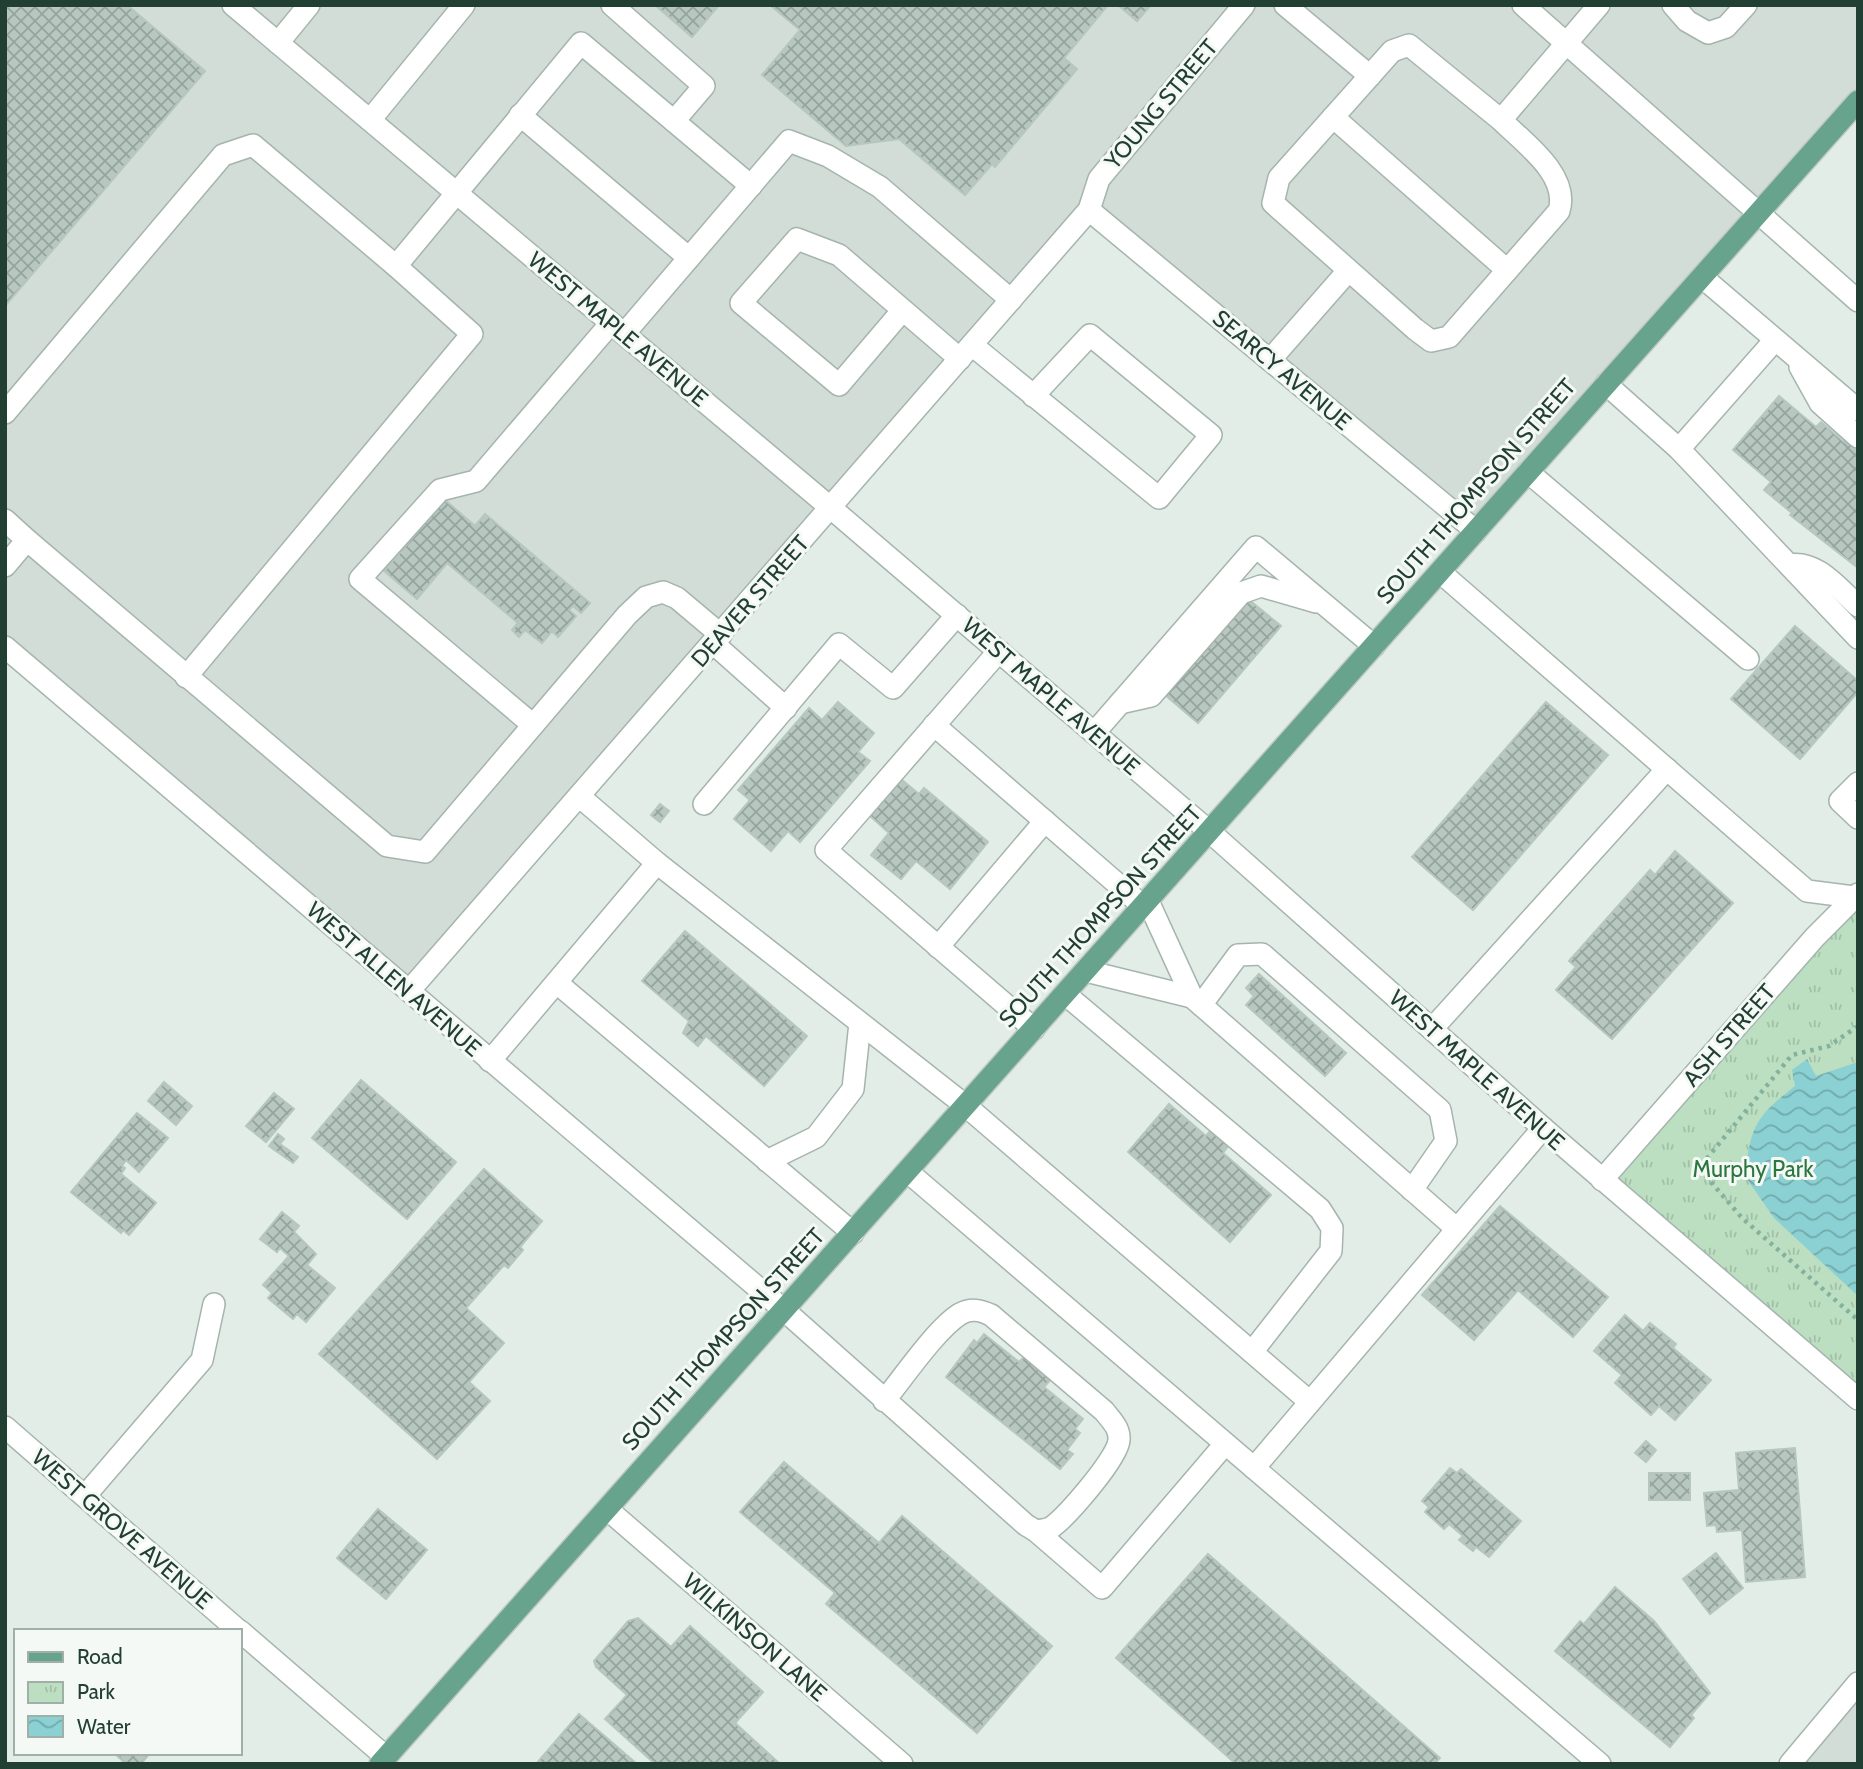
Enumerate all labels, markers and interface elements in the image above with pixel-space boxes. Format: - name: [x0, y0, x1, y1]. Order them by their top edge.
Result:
- street label: YOUNG STREET: [1098, 33, 1223, 175]
- street label: WEST MAPLE AVENUE: [522, 246, 714, 412]
- street label: SEARCY AVENUE: [1207, 304, 1357, 436]
- street label: SOUTH THOMPSON STREET: [1371, 373, 1581, 609]
- street label: DEAVER STREET: [685, 529, 815, 673]
- street label: WEST MAPLE AVENUE: [956, 611, 1146, 781]
- street label: SOUTH THOMPSON STREET: [993, 799, 1207, 1033]
- street label: WEST ALLEN AVENUE: [301, 896, 487, 1062]
- street label: ASH STREET: [1677, 978, 1781, 1092]
- street label: WEST MAPLE AVENUE: [1384, 984, 1570, 1156]
- park label: Murphy Park: [1693, 1155, 1814, 1183]
- street label: SOUTH THOMPSON STREET: [616, 1222, 830, 1456]
- street label: WEST GROVE AVENUE: [26, 1443, 218, 1615]
- street label: WILKINSON LANE: [677, 1567, 833, 1707]
- legend: [14, 1629, 242, 1755]
- text: Road: [77, 1644, 123, 1669]
- text: Park: [77, 1679, 115, 1704]
- text: Water: [77, 1714, 131, 1739]

